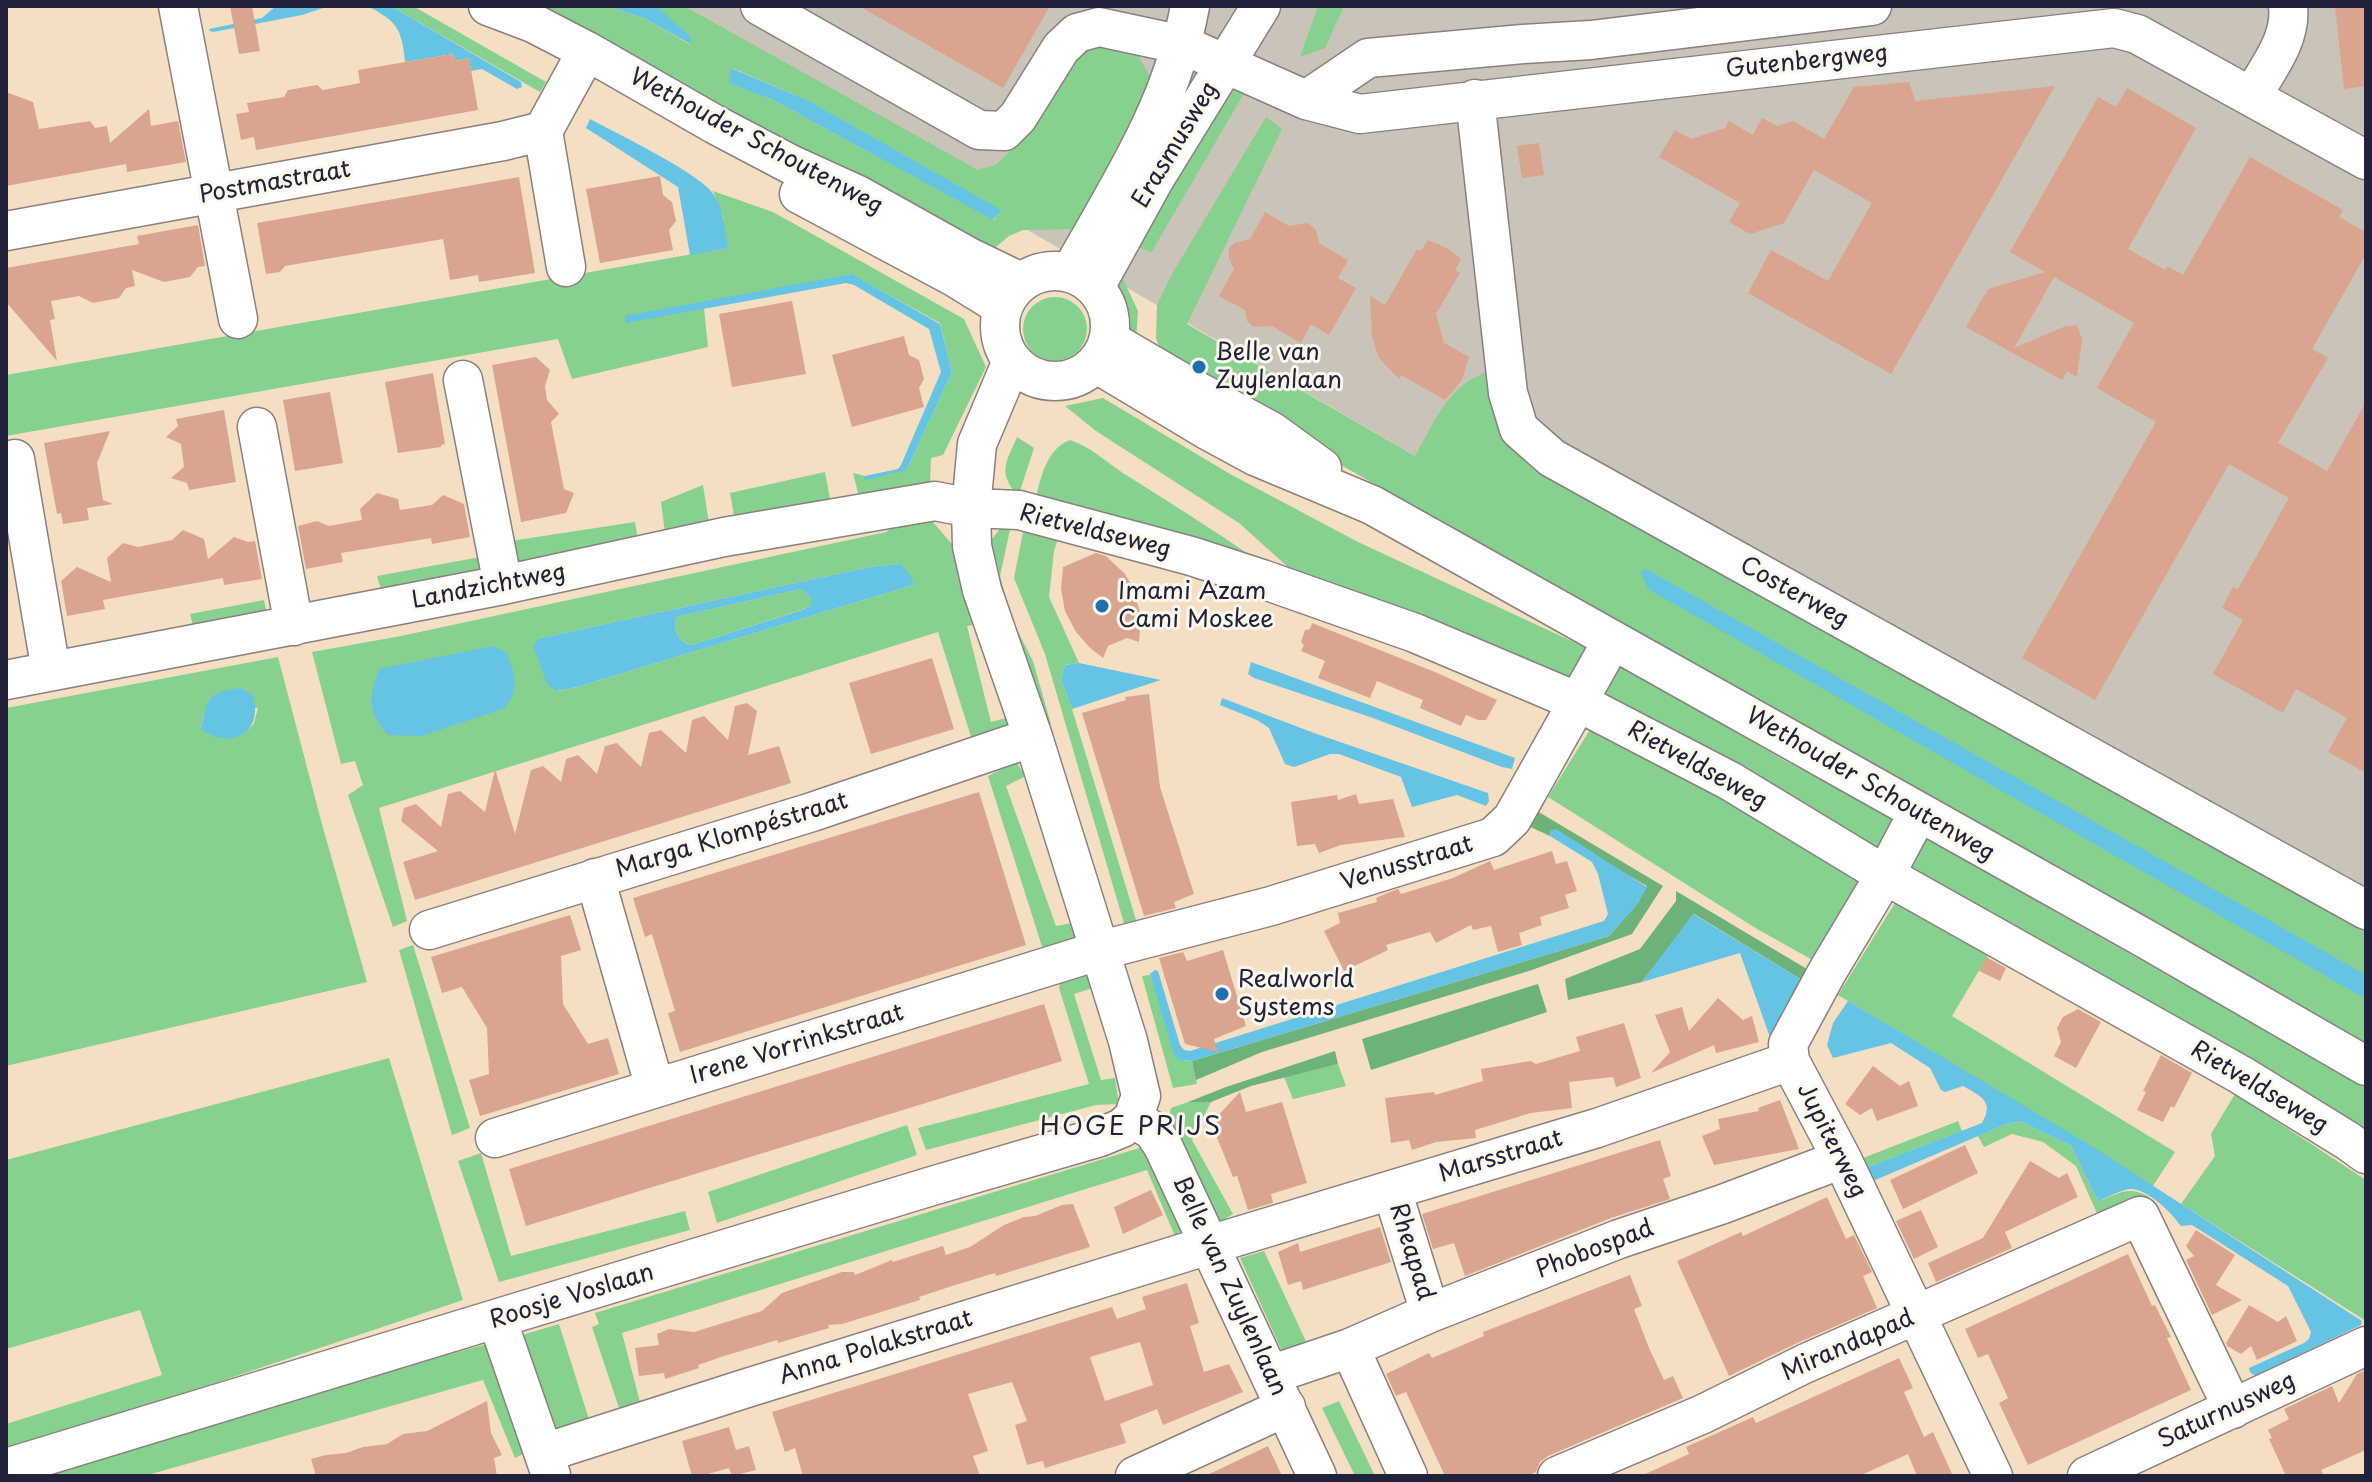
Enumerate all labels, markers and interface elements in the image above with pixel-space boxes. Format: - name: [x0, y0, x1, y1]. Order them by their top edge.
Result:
- street label: Gutenbergweg: [1724, 39, 1890, 85]
- street label: Wethouder Schoutenweg: [624, 63, 888, 221]
- street label: Erasmusweg: [1127, 77, 1225, 213]
- street label: Postmastraat: [197, 156, 353, 210]
- place label: Belle van Zuylenlaan: [1215, 339, 1342, 395]
- marker: Belle van Zuylenlaan: [1190, 358, 1208, 376]
- street label: Rietveldseweg: [1016, 499, 1174, 565]
- street label: Costerweg: [1734, 551, 1854, 635]
- street label: Landzichtweg: [410, 558, 568, 616]
- place label: Imami Azam Cami Moskee: [1118, 578, 1274, 634]
- marker: Imami Azam Cami Moskee: [1093, 597, 1111, 615]
- street label: Wethouder Schoutenweg: [1740, 702, 2000, 868]
- street label: Rietveldseweg: [1622, 716, 1772, 816]
- street label: Marga Klompéstraat: [612, 787, 852, 885]
- street label: Venusstraat: [1337, 830, 1477, 898]
- place label: Realworld Systems: [1238, 966, 1354, 1022]
- marker: Realworld Systems: [1213, 985, 1231, 1003]
- street label: Irene Vorrinkstraat: [687, 999, 907, 1091]
- street label: Rietveldseweg: [2185, 1036, 2333, 1140]
- street label: Jupiterweg: [1790, 1079, 1872, 1203]
- district label: HOGE PRIJS: [1041, 1112, 1221, 1144]
- street label: Marsstraat: [1436, 1125, 1566, 1189]
- street label: Belle van Zuylenlaan: [1165, 1171, 1293, 1401]
- street label: Rheapad: [1383, 1200, 1439, 1304]
- street label: Phobospad: [1532, 1214, 1658, 1286]
- street label: Roosje Voslaan: [486, 1258, 658, 1336]
- street label: Mirandapad: [1777, 1304, 1919, 1388]
- street label: Anna Polakstraat: [776, 1305, 976, 1391]
- street label: Saturnusweg: [2154, 1367, 2300, 1455]

